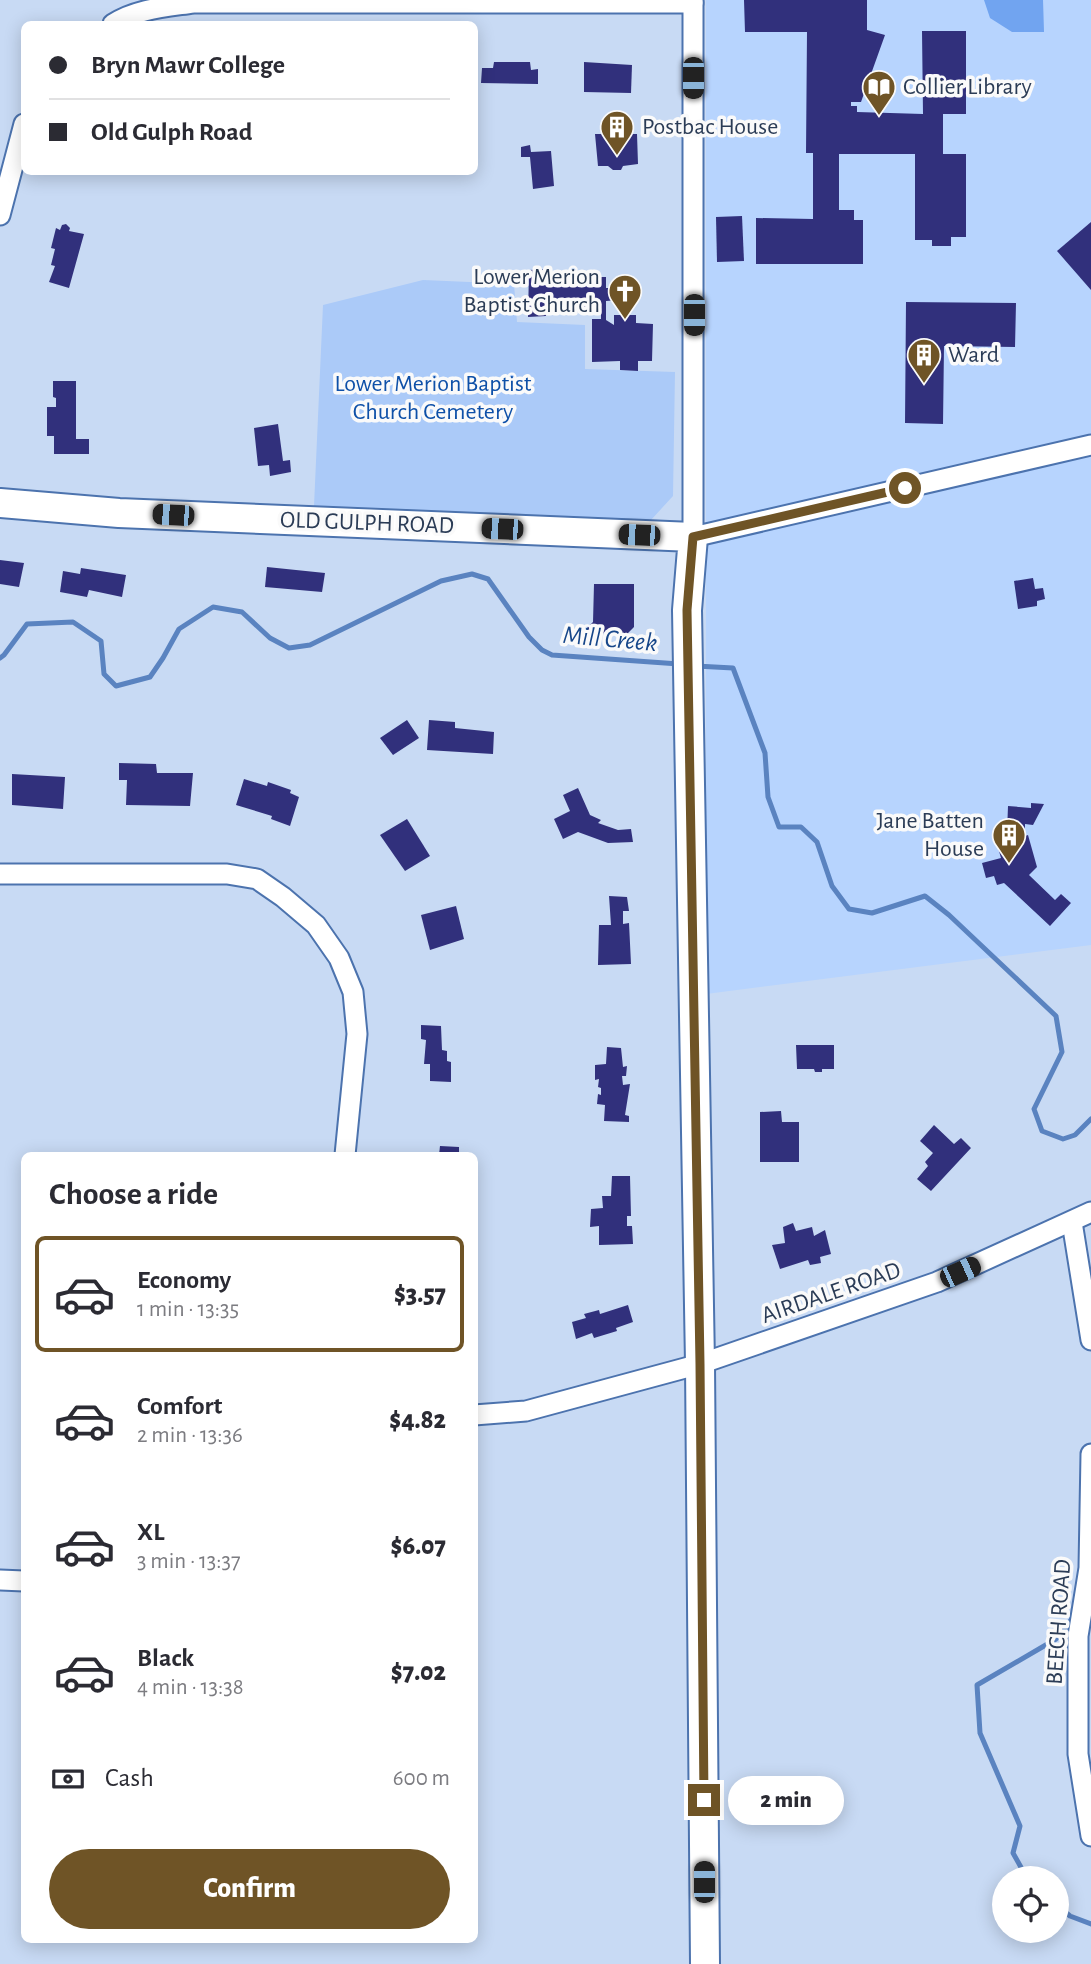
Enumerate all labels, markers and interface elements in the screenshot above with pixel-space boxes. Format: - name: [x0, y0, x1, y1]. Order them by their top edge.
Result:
- text: Bryn Mawr College: [91, 52, 285, 78]
- car: [683, 57, 704, 99]
- library icon: Collier Library: [860, 68, 898, 117]
- place label: Collier Library: [903, 75, 1032, 99]
- building icon: Postbac House: [598, 108, 636, 157]
- place label: Postbac House: [642, 115, 778, 139]
- text: Old Gulph Road: [91, 119, 252, 145]
- place label: Lower Merion Baptist Church: [463, 265, 600, 317]
- church icon: Lower Merion Baptist Church: [606, 272, 644, 321]
- car: [684, 294, 705, 336]
- building icon: Ward: [905, 336, 943, 385]
- place label: Ward: [948, 343, 999, 367]
- park label: Lower Merion Baptist Church Cemetery: [335, 372, 532, 424]
- route start: [889, 472, 921, 504]
- car: [152, 503, 195, 527]
- street label: OLD GULPH ROAD: [279, 508, 455, 538]
- car: [481, 518, 524, 540]
- car: [618, 524, 661, 546]
- water label: Mill Creek: [562, 622, 658, 656]
- place label: Jane Batten House: [876, 809, 984, 861]
- building icon: Jane Batten House: [990, 816, 1028, 865]
- text: Choose a ride: [49, 1178, 218, 1210]
- car: [937, 1254, 984, 1290]
- street label: AIRDALE ROAD: [758, 1258, 904, 1328]
- icon: car: [53, 1263, 116, 1326]
- text: Economy: [137, 1267, 231, 1293]
- text: $3.57: [394, 1281, 446, 1307]
- text: 1 min · 13:35: [137, 1298, 239, 1321]
- icon: car: [53, 1389, 116, 1452]
- text: Comfort: [137, 1393, 222, 1419]
- text: $4.82: [389, 1407, 446, 1433]
- text: 2 min · 13:36: [137, 1424, 243, 1447]
- icon: car: [53, 1515, 116, 1578]
- text: XL: [137, 1519, 164, 1545]
- text: $6.07: [391, 1533, 446, 1559]
- text: 3 min · 13:37: [137, 1550, 241, 1573]
- street label: BEECH ROAD: [1043, 1558, 1075, 1686]
- icon: car: [53, 1641, 116, 1704]
- text: Black: [137, 1645, 194, 1671]
- text: $7.02: [391, 1659, 446, 1685]
- text: 4 min · 13:38: [137, 1676, 244, 1699]
- icon: cash: [49, 1760, 87, 1798]
- text: Cash: [105, 1765, 154, 1791]
- text: 600 m: [393, 1767, 450, 1790]
- callout: 2 min: [728, 1776, 844, 1825]
- route end: [688, 1784, 720, 1816]
- text: 2 min: [760, 1789, 812, 1812]
- button: Confirm: [49, 1849, 450, 1929]
- car: [694, 1861, 715, 1903]
- map controls: [992, 1866, 1069, 1943]
- button: locate: [992, 1866, 1069, 1943]

